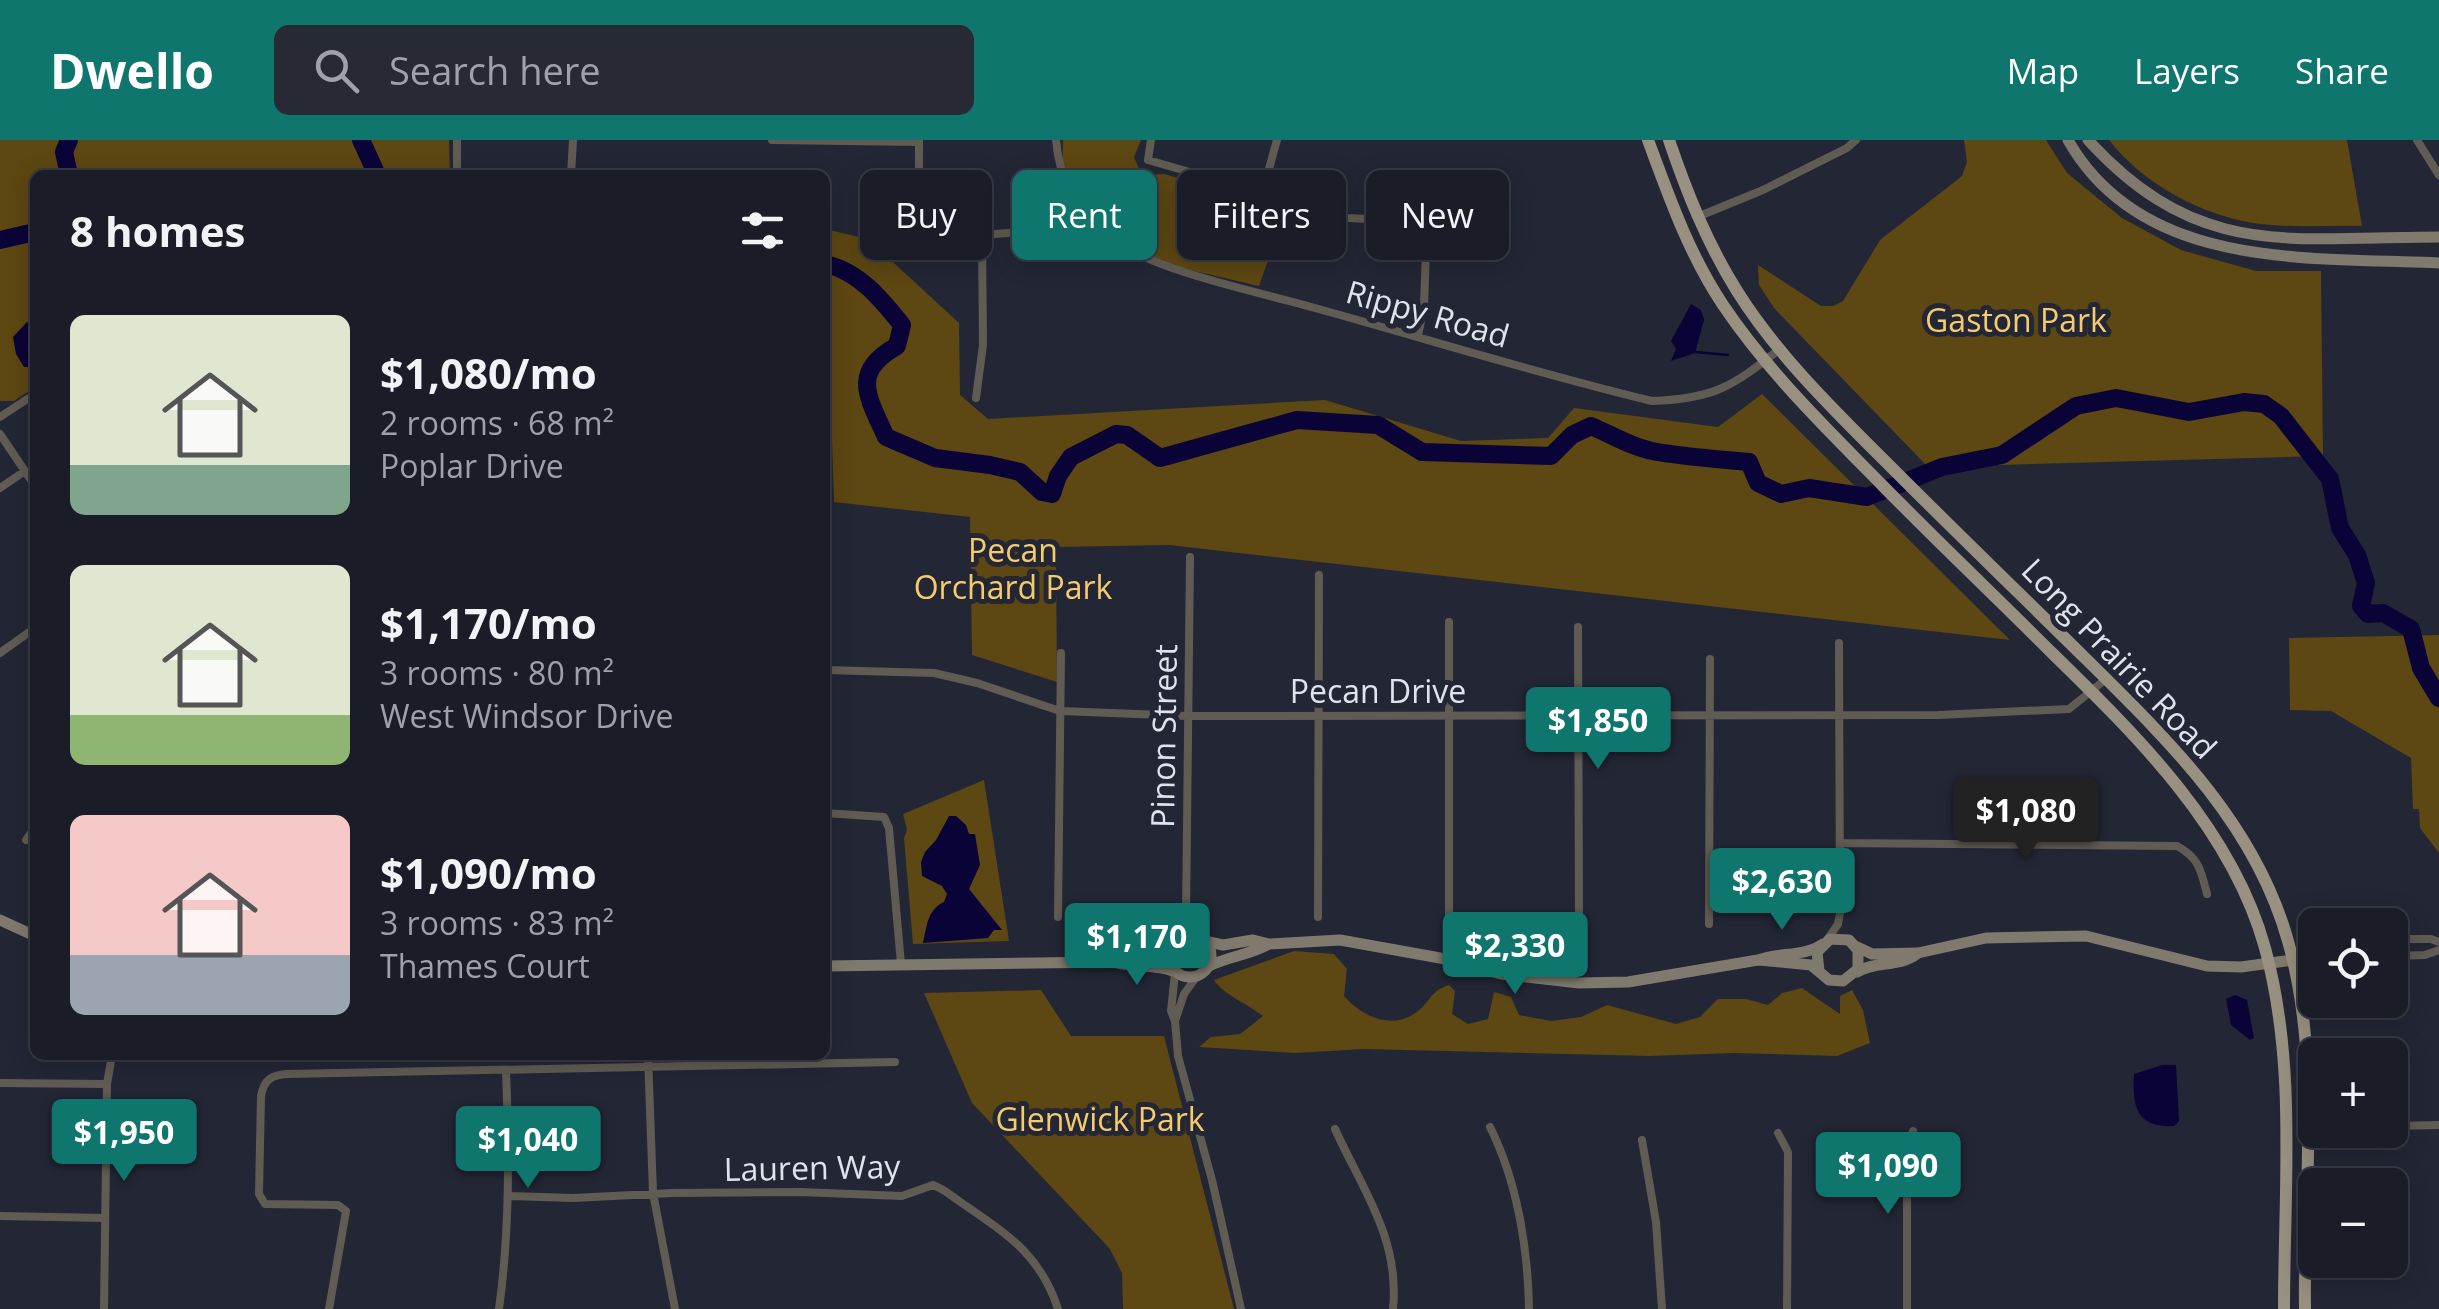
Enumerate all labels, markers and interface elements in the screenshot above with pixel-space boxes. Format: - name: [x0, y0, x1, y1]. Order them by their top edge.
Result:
- search box: [274, 25, 974, 115]
- text: Dwello: [50, 38, 214, 103]
- icon: search: [309, 43, 364, 98]
- text: Search here: [389, 44, 601, 96]
- text: Map: [2007, 47, 2079, 94]
- text: Layers: [2134, 47, 2240, 94]
- text: Share: [2295, 47, 2389, 94]
- chip: Buy: [860, 170, 992, 260]
- chip: Rent: [1012, 170, 1157, 260]
- chip: Filters: [1177, 170, 1346, 260]
- chip: New: [1366, 170, 1509, 260]
- text: 8 homes: [70, 202, 245, 259]
- icon: filters: [735, 203, 790, 258]
- street label: Rippy Road: [1341, 269, 1515, 357]
- park label: Gaston Park: [1925, 298, 2107, 341]
- text: $1,080/mo: [380, 344, 597, 401]
- icon: home: [150, 355, 270, 475]
- text: 2 rooms · 68 m²: [380, 401, 614, 444]
- text: Poplar Drive: [380, 444, 564, 487]
- park label: Pecan Orchard Park: [914, 528, 1112, 608]
- street label: Long Prairie Road: [2013, 548, 2227, 768]
- text: $1,170/mo: [380, 594, 597, 651]
- icon: home: [150, 605, 270, 725]
- street label: Pinon Street: [1140, 644, 1186, 828]
- text: 3 rooms · 80 m²: [380, 651, 614, 694]
- street label: Pecan Drive: [1290, 669, 1466, 712]
- pin: $1,850: [1517, 687, 1679, 772]
- text: West Windsor Drive: [380, 694, 674, 737]
- text: $1,850: [1548, 698, 1648, 741]
- pin: $1,080: [1945, 777, 2107, 862]
- text: $1,080: [1976, 788, 2076, 831]
- text: $1,090/mo: [380, 844, 597, 901]
- pin: $2,630: [1701, 848, 1863, 933]
- icon: home: [150, 855, 270, 975]
- text: $2,630: [1732, 859, 1832, 902]
- text: 3 rooms · 83 m²: [380, 901, 614, 944]
- pin: $1,170: [1056, 903, 1218, 988]
- map controls: [2298, 908, 2408, 1278]
- button: locate: [2298, 908, 2408, 1018]
- pin: $2,330: [1434, 912, 1596, 997]
- text: $1,170: [1087, 914, 1187, 957]
- text: $2,330: [1465, 923, 1565, 966]
- text: Thames Court: [380, 944, 590, 987]
- button: +: [2298, 1038, 2408, 1148]
- park label: Glenwick Park: [995, 1097, 1205, 1140]
- pin: $1,950: [43, 1099, 205, 1184]
- pin: $1,040: [447, 1106, 609, 1191]
- text: $1,950: [74, 1110, 174, 1153]
- text: $1,040: [478, 1117, 578, 1160]
- pin: $1,090: [1807, 1132, 1969, 1217]
- text: $1,090: [1838, 1143, 1938, 1186]
- street label: Lauren Way: [723, 1144, 902, 1190]
- button: −: [2298, 1168, 2408, 1278]

